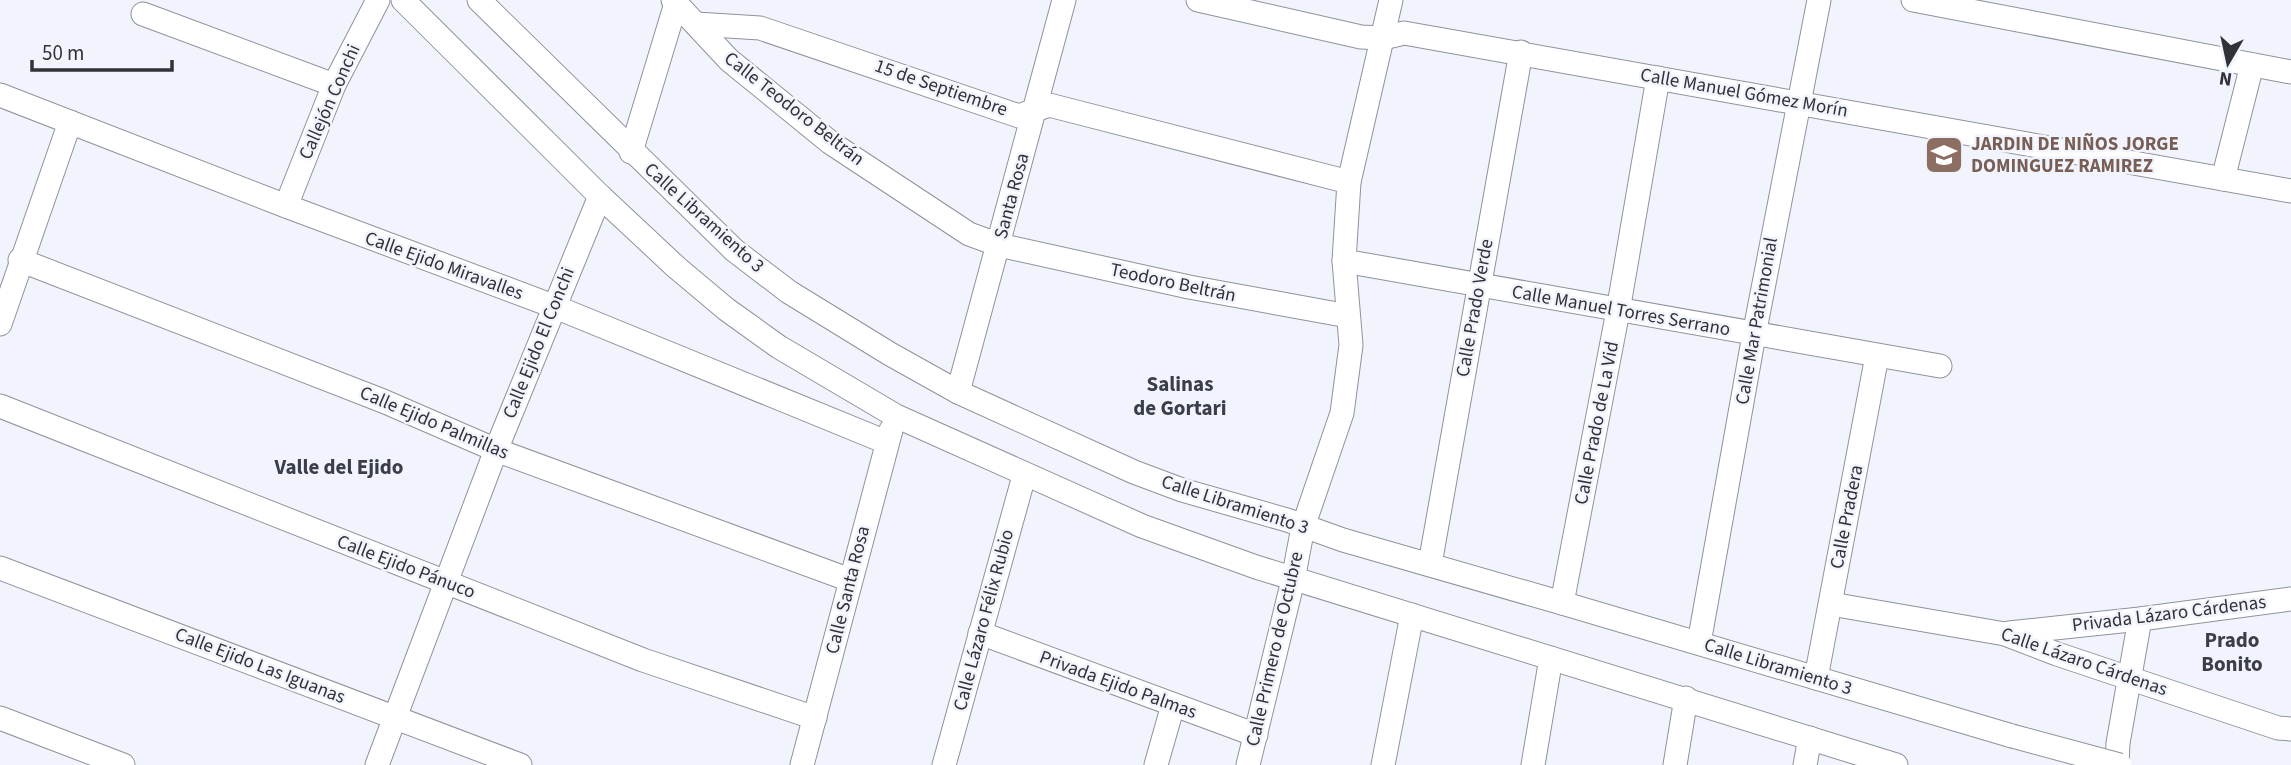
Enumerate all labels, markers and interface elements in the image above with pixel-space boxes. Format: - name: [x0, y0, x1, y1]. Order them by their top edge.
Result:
- scale bar: [32, 28, 172, 72]
- north arrow: [2193, 28, 2263, 98]
- text: 50 m: [42, 38, 84, 68]
- street label: Callejón Conchi: [292, 40, 368, 164]
- street label: Calle Teodoro Beltrán: [718, 46, 870, 172]
- street label: 15 de Septiembre: [871, 53, 1011, 123]
- street label: Calle Manuel Gómez Morín: [1638, 61, 1850, 125]
- text: N: [2217, 64, 2234, 93]
- place label: JARDIN DE NIÑOS JORGE DOMINGUEZ RAMIREZ: [1971, 131, 2179, 180]
- school or university icon: JARDIN DE NIÑOS JORGE DOMINGUEZ RAMIREZ: [1923, 134, 1965, 176]
- street label: Santa Rosa: [988, 150, 1036, 242]
- street label: Calle Libramiento 3: [638, 157, 770, 279]
- street label: Calle Ejido Miravalles: [361, 225, 527, 307]
- street label: Calle Mar Patrimonial: [1729, 235, 1785, 407]
- street label: Calle Prado Verde: [1450, 237, 1500, 379]
- street label: Teodoro Beltrán: [1108, 256, 1238, 310]
- street label: Calle Ejido El Conchi: [496, 263, 582, 423]
- street label: Calle Manuel Torres Serrano: [1510, 278, 1732, 344]
- street label: Calle Prado de La Vid: [1568, 339, 1626, 507]
- district label: Salinas de Gortari: [1133, 369, 1227, 423]
- street label: Calle Ejido Palmillas: [355, 379, 513, 467]
- district label: Valle del Ejido: [273, 452, 404, 482]
- street label: Calle Pradera: [1824, 463, 1870, 571]
- street label: Calle Libramiento 3: [1158, 468, 1312, 542]
- street label: Calle Santa Rosa: [819, 523, 877, 657]
- street label: Calle Lázaro Félix Rubio: [947, 526, 1021, 714]
- street label: Calle Ejido Pánuco: [333, 528, 479, 606]
- street label: Calle Primero de Octubre: [1239, 549, 1311, 749]
- street label: Privada Lázaro Cárdenas: [2070, 589, 2268, 639]
- street label: Calle Ejido Las Iguanas: [171, 621, 349, 711]
- street label: Calle Lázaro Cárdenas: [1997, 621, 2171, 703]
- district label: Prado Bonito: [2201, 625, 2263, 679]
- street label: Calle Libramiento 3: [1701, 632, 1855, 702]
- street label: Privada Ejido Palmas: [1036, 644, 1201, 726]

